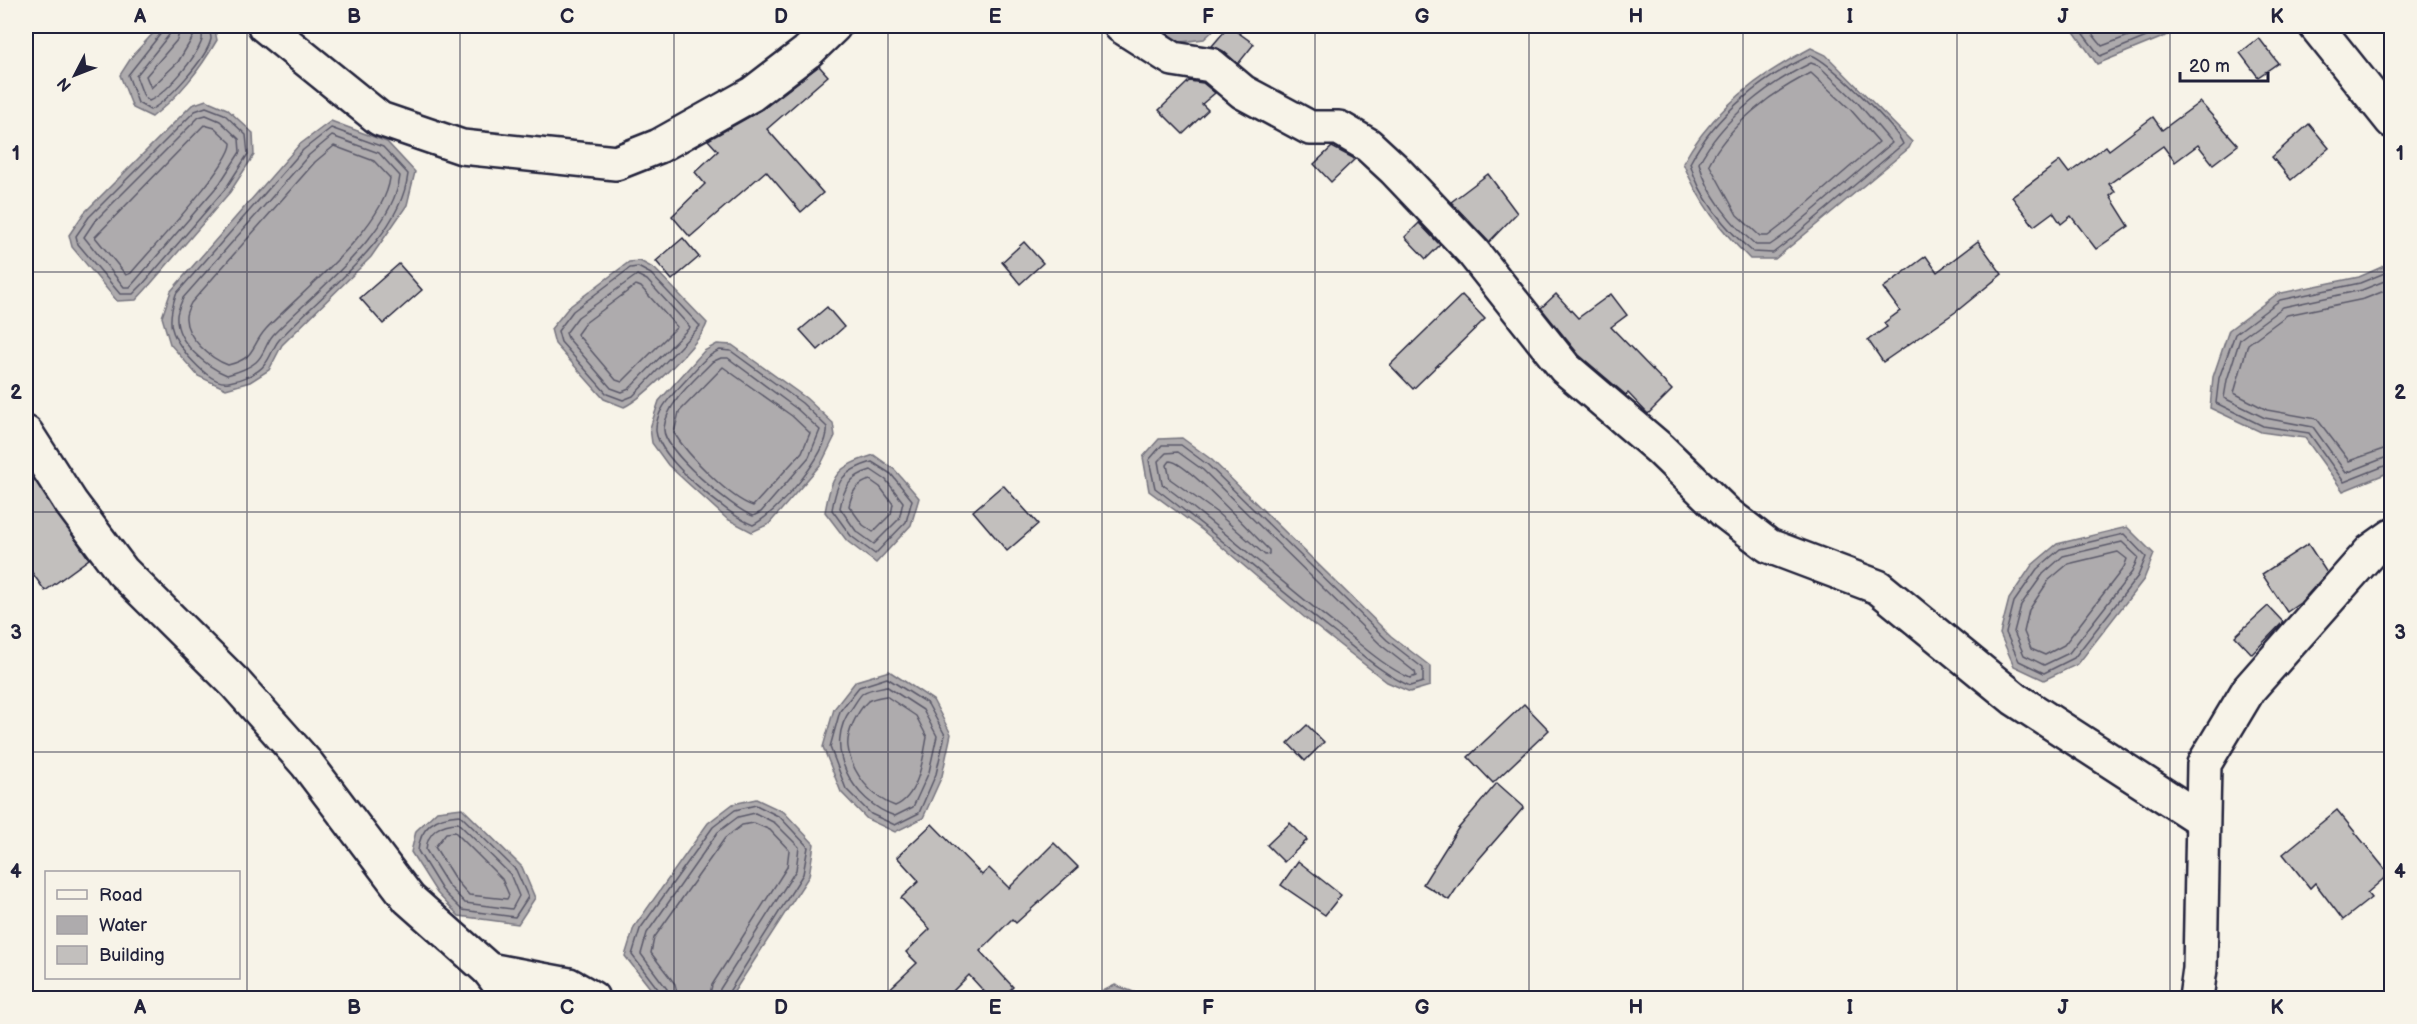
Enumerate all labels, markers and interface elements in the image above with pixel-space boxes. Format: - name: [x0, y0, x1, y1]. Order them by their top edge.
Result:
- text: A: [133, 5, 147, 29]
- text: B: [347, 5, 361, 29]
- text: C: [560, 5, 574, 29]
- text: D: [774, 5, 788, 29]
- text: E: [989, 5, 1002, 29]
- text: F: [1202, 5, 1214, 29]
- text: G: [1415, 5, 1430, 29]
- text: H: [1629, 5, 1643, 29]
- text: I: [1847, 5, 1853, 29]
- text: J: [2058, 5, 2070, 29]
- text: K: [2270, 5, 2284, 29]
- north arrow: [45, 45, 105, 105]
- scale bar: [2180, 45, 2268, 83]
- text: 20 m: [2189, 56, 2230, 77]
- text: N: [54, 73, 76, 95]
- text: 1: [12, 142, 20, 166]
- text: 1: [2396, 142, 2404, 166]
- text: 2: [10, 381, 22, 405]
- text: 2: [2394, 381, 2406, 405]
- text: 3: [10, 621, 22, 645]
- text: 3: [2394, 621, 2406, 645]
- text: 4: [10, 860, 22, 884]
- text: 4: [2394, 860, 2406, 884]
- legend: [45, 871, 240, 979]
- text: Road: [99, 885, 143, 906]
- text: Water: [99, 915, 147, 936]
- text: Building: [99, 945, 165, 966]
- text: A: [133, 996, 147, 1020]
- text: B: [347, 996, 361, 1020]
- text: C: [560, 996, 574, 1020]
- text: D: [774, 996, 788, 1020]
- text: E: [989, 996, 1002, 1020]
- text: F: [1202, 996, 1214, 1020]
- text: G: [1415, 996, 1430, 1020]
- text: H: [1629, 996, 1643, 1020]
- text: I: [1847, 996, 1853, 1020]
- text: J: [2058, 996, 2070, 1020]
- text: K: [2270, 996, 2284, 1020]

